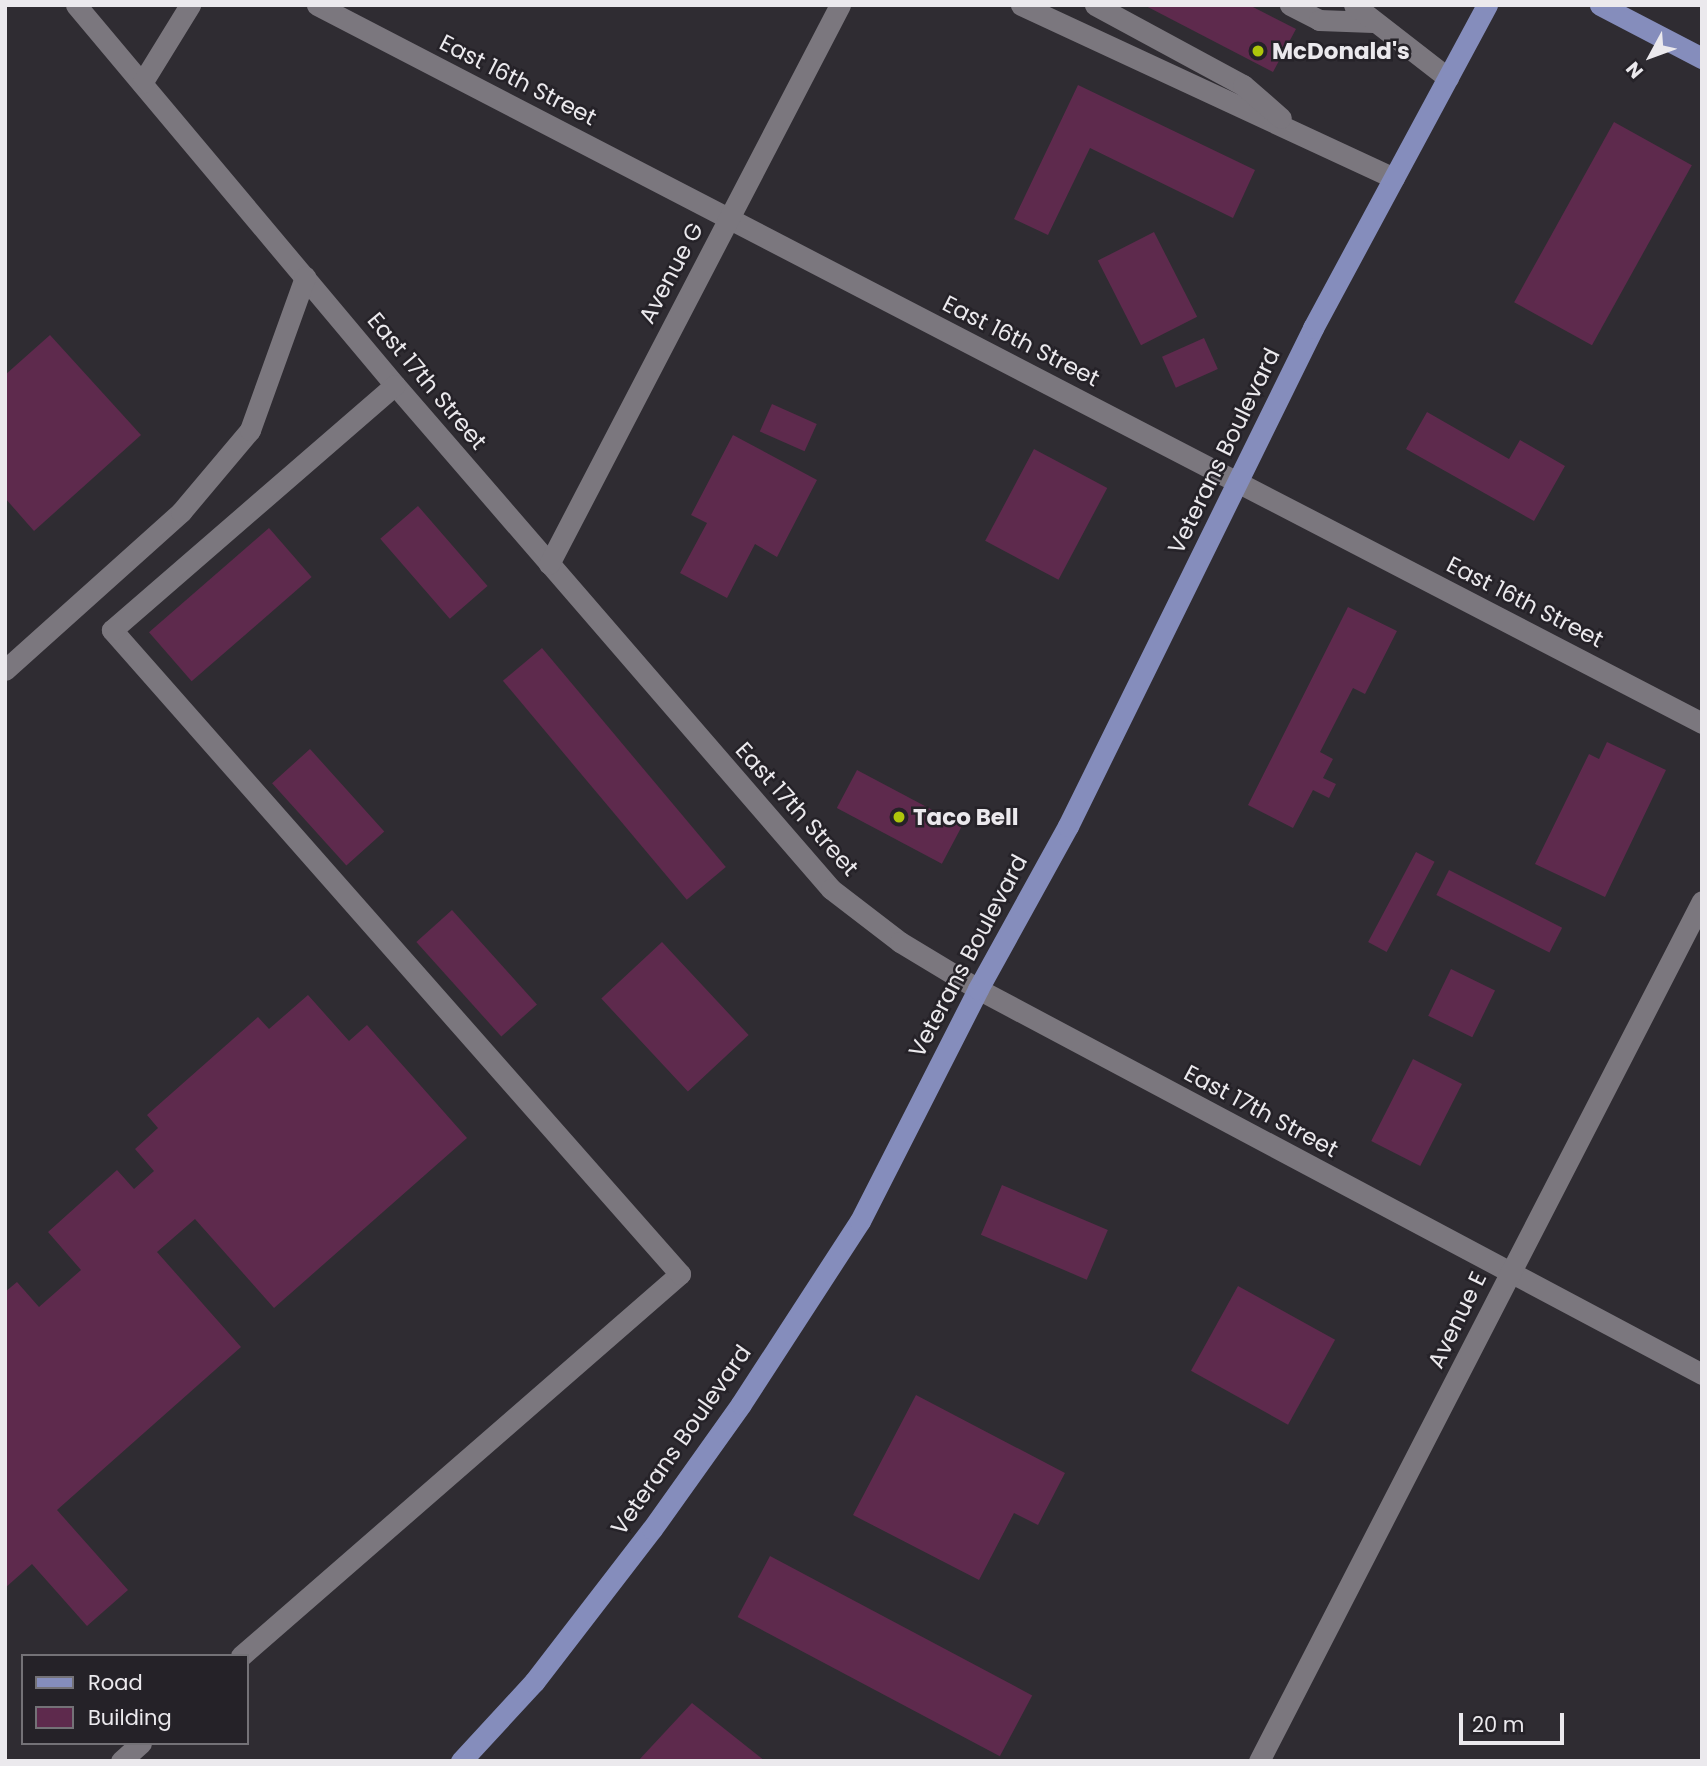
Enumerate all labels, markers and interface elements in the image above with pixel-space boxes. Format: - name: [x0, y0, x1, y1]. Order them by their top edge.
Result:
- north arrow: [1616, 21, 1686, 91]
- street label: East 16th Street: [435, 29, 601, 131]
- place label: McDonald's: [1272, 37, 1410, 65]
- marker: McDonald's: [1250, 43, 1266, 59]
- text: N: [1620, 56, 1650, 84]
- street label: Avenue G: [633, 218, 709, 328]
- street label: East 16th Street: [938, 290, 1104, 392]
- street label: East 17th Street: [362, 307, 492, 455]
- street label: Veterans Boulevard: [1162, 344, 1286, 558]
- street label: East 16th Street: [1442, 551, 1608, 653]
- street label: East 17th Street: [730, 736, 864, 882]
- place label: Taco Bell: [913, 803, 1019, 831]
- marker: Taco Bell: [891, 809, 907, 825]
- street label: Veterans Boulevard: [903, 850, 1033, 1062]
- street label: East 17th Street: [1179, 1059, 1343, 1163]
- street label: Avenue E: [1422, 1267, 1492, 1373]
- street label: Veterans Boulevard: [605, 1340, 757, 1540]
- legend: [21, 1654, 248, 1745]
- text: Road: [88, 1668, 143, 1697]
- scale bar: [1462, 1700, 1567, 1744]
- text: Building: [88, 1703, 172, 1732]
- text: 20 m: [1472, 1710, 1525, 1739]

